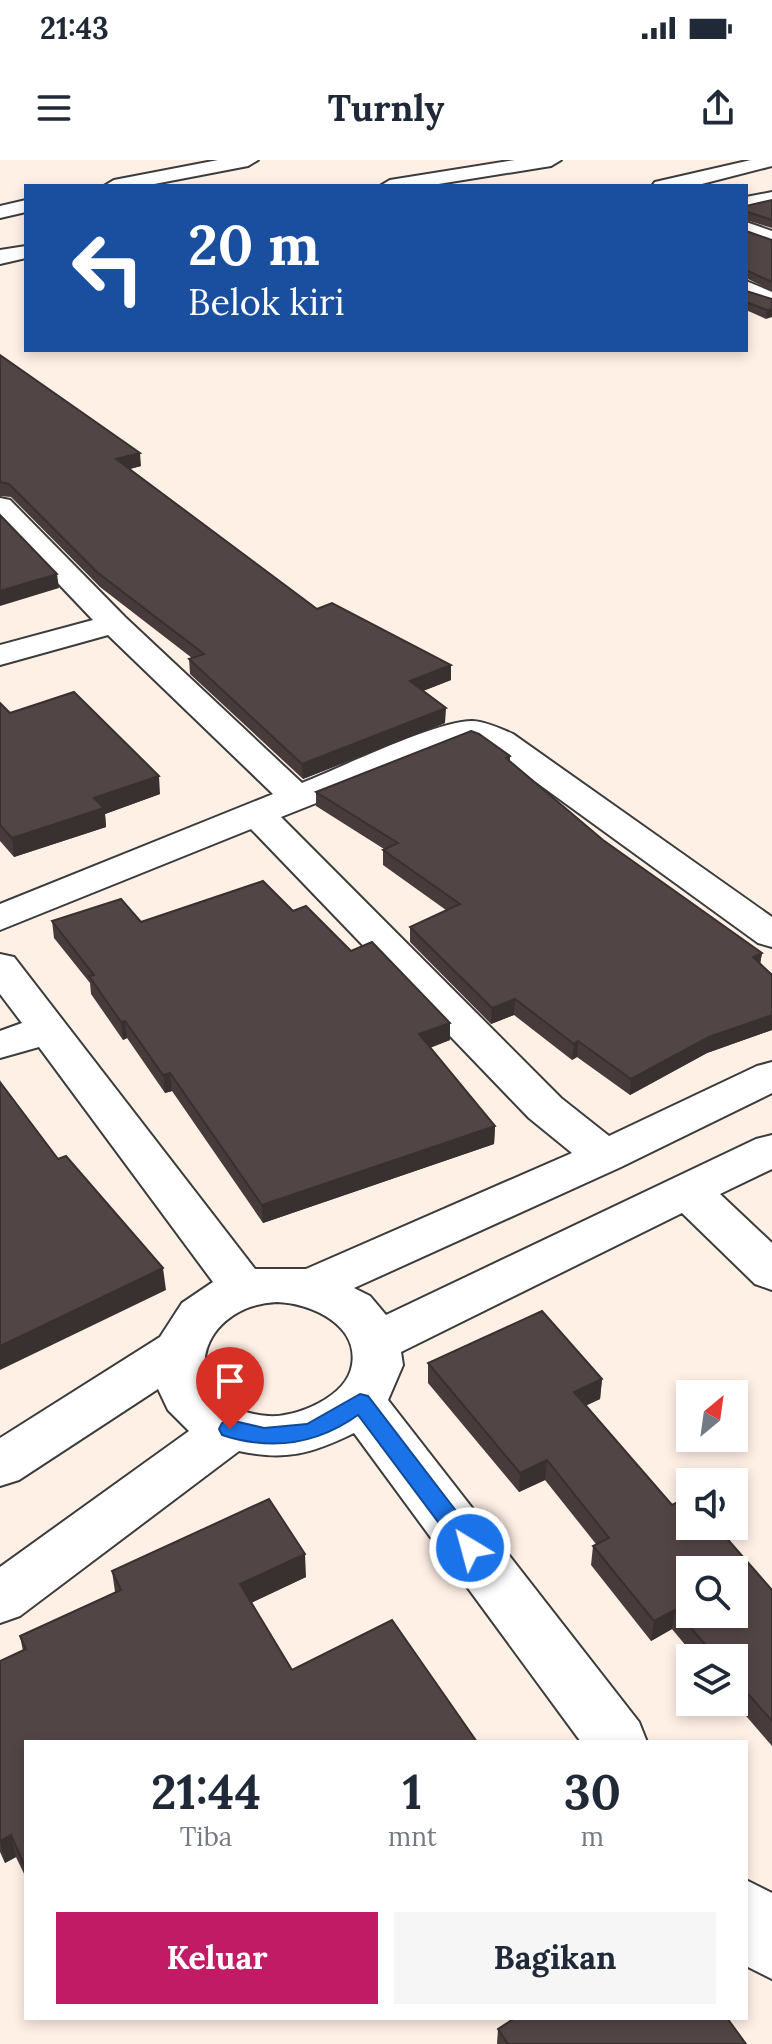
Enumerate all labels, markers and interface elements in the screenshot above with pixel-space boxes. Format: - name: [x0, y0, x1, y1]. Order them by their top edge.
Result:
- text: 21:43: [40, 9, 109, 47]
- text: Turnly: [328, 85, 444, 131]
- icon: menu: [32, 86, 76, 130]
- icon: share: [696, 86, 740, 130]
- text: 20 m: [188, 209, 320, 280]
- icon: left: [56, 216, 160, 320]
- text: Belok kiri: [188, 279, 345, 325]
- pin: [196, 1347, 264, 1429]
- icon: arrive: [208, 1359, 252, 1403]
- north arrow: [676, 1380, 748, 1452]
- map controls: [676, 1380, 748, 1716]
- button: sound: [676, 1468, 748, 1540]
- position arrow: [428, 1506, 512, 1590]
- button: search: [676, 1556, 748, 1628]
- button: layers: [676, 1644, 748, 1716]
- text: 21:44: [151, 1761, 261, 1822]
- text: 1: [403, 1761, 422, 1822]
- text: 30: [564, 1761, 621, 1822]
- text: Tiba: [180, 1820, 232, 1853]
- text: mnt: [388, 1820, 437, 1853]
- text: m: [581, 1820, 604, 1853]
- button: Keluar: [56, 1912, 378, 2004]
- button: Bagikan: [394, 1912, 716, 2004]

